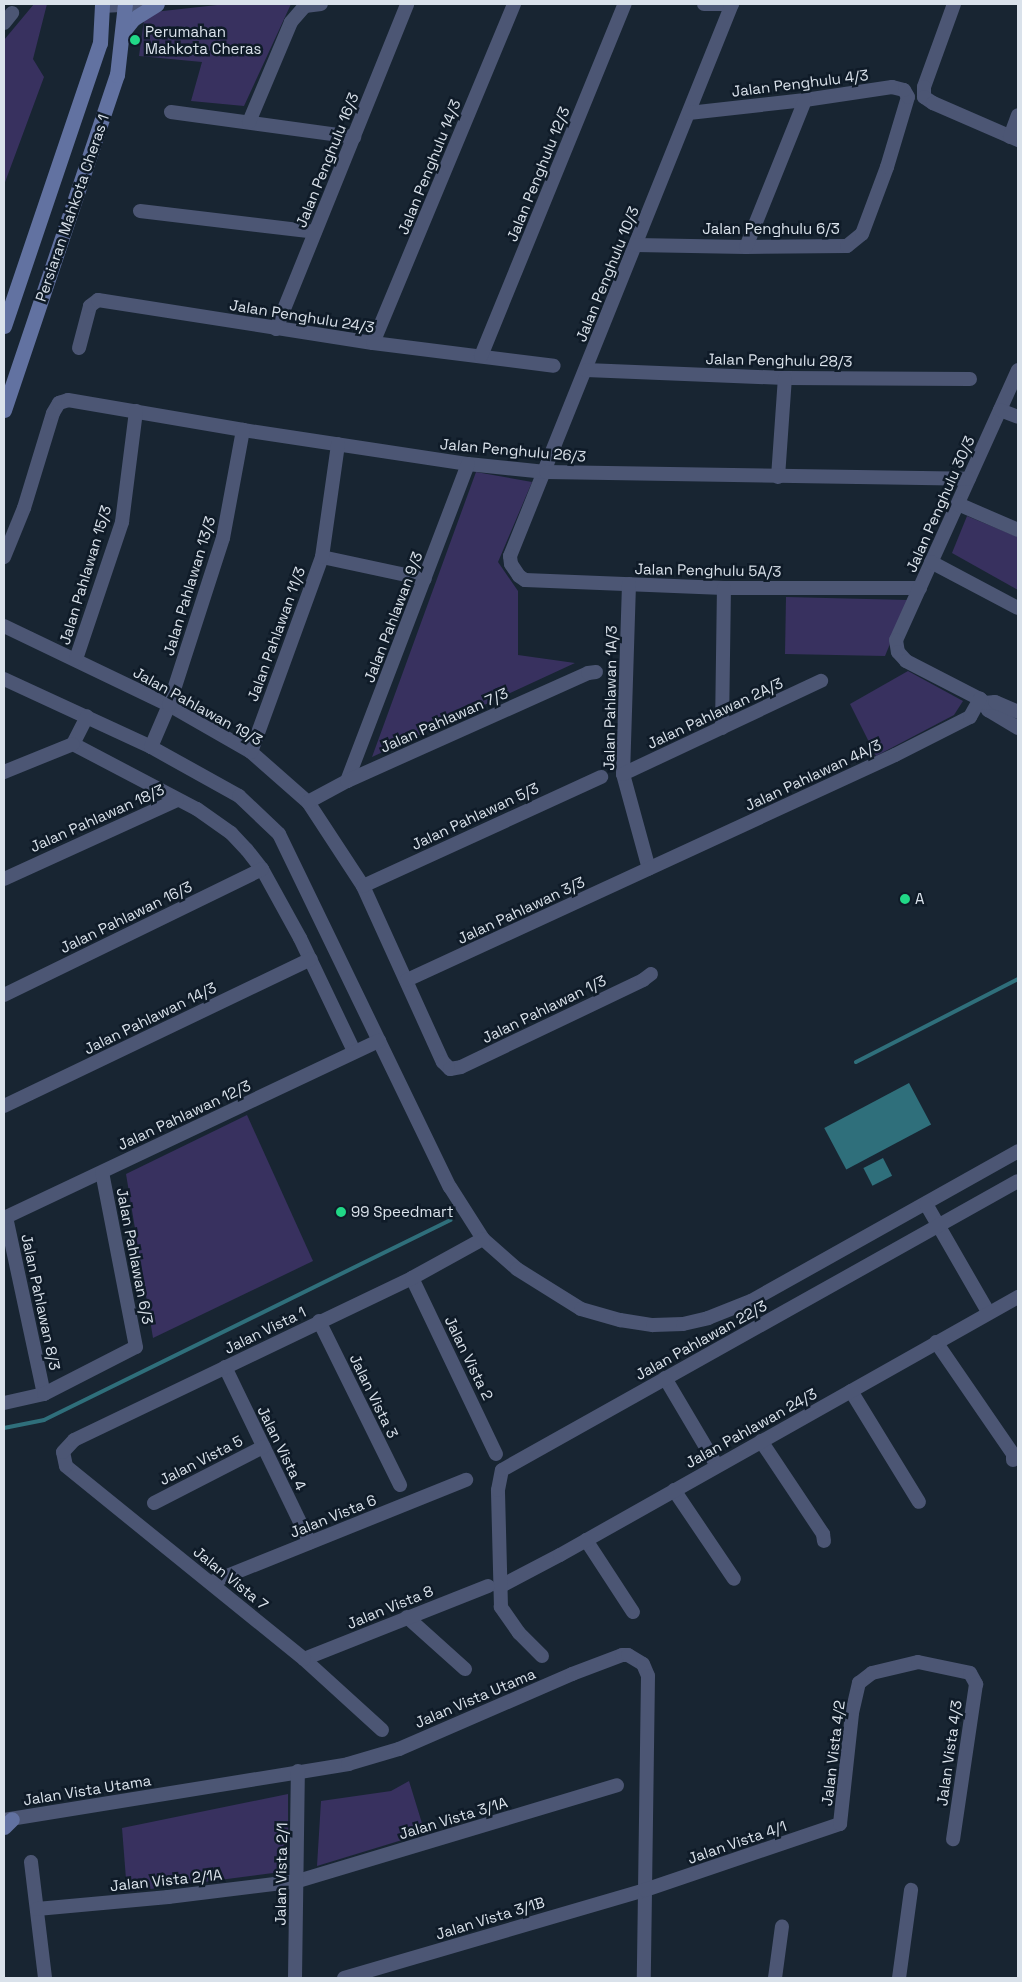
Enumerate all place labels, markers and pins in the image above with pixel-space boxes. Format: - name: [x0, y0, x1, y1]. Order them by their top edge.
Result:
- place label: Perumahan Mahkota Cheras: [145, 22, 261, 57]
- marker: Perumahan Mahkota Cheras: [129, 34, 141, 46]
- place label: A: [915, 890, 924, 908]
- marker: A: [899, 893, 911, 905]
- place label: 99 Speedmart: [351, 1203, 454, 1221]
- marker: 99 Speedmart: [335, 1206, 347, 1218]

